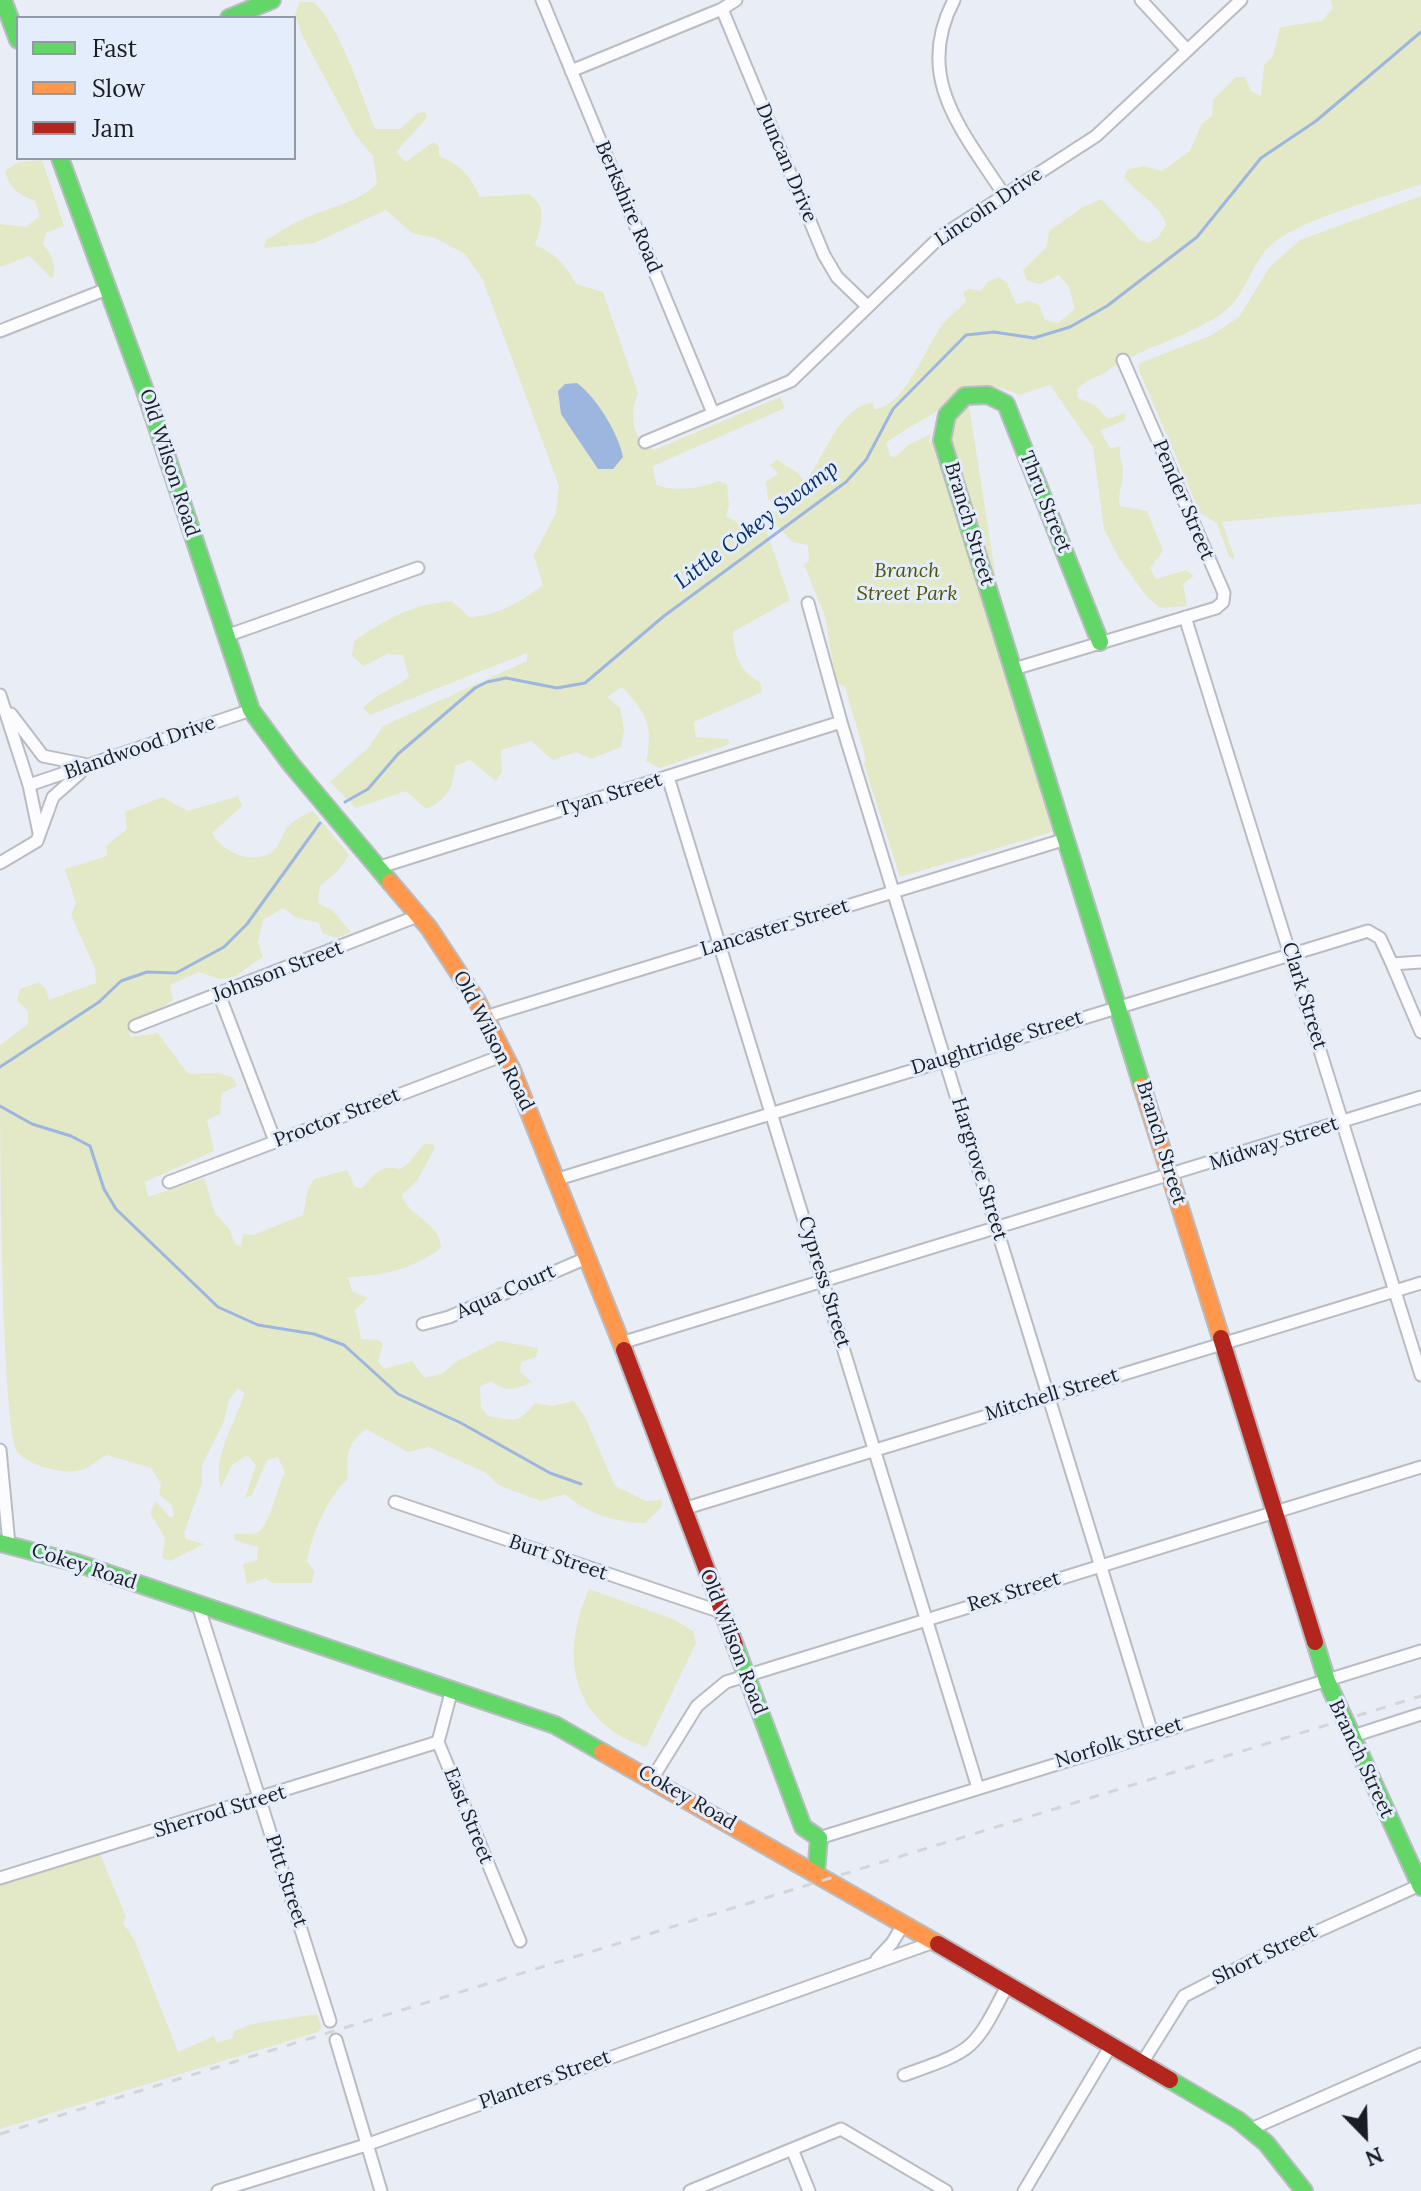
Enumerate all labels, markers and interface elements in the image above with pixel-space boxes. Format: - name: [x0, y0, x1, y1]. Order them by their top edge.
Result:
- legend: [16, 16, 296, 160]
- text: Fast: [92, 33, 137, 64]
- text: Slow: [92, 73, 145, 104]
- street label: Duncan Drive: [750, 100, 822, 226]
- text: Jam: [92, 113, 134, 144]
- street label: Berkshire Road: [590, 138, 666, 276]
- street label: Lincoln Drive: [931, 162, 1047, 252]
- street label: Old Wilson Road: [134, 386, 204, 540]
- street label: Pender Street: [1147, 436, 1219, 564]
- street label: Thru Street: [1014, 448, 1076, 556]
- water label: Little Cokey Swamp: [670, 455, 844, 595]
- street label: Branch Street: [939, 459, 999, 589]
- park label: Branch Street Park: [856, 559, 958, 606]
- street label: Blandwood Drive: [61, 711, 219, 785]
- street label: Tyan Street: [555, 768, 665, 822]
- street label: Lancaster Street: [698, 894, 852, 962]
- street label: Johnson Street: [209, 936, 347, 1008]
- street label: Clark Street: [1276, 939, 1332, 1053]
- street label: Old Wilson Road: [447, 967, 539, 1115]
- street label: Daughtridge Street: [908, 1006, 1086, 1080]
- street label: Branch Street: [1131, 1078, 1191, 1208]
- street label: Proctor Street: [271, 1083, 403, 1153]
- street label: Hargrove Street: [946, 1095, 1012, 1243]
- street label: Midway Street: [1206, 1112, 1342, 1176]
- street label: Cypress Street: [793, 1213, 855, 1351]
- street label: Aqua Court: [453, 1260, 559, 1324]
- street label: Mitchell Street: [982, 1363, 1122, 1427]
- street label: Burt Street: [506, 1530, 610, 1586]
- street label: Cokey Road: [28, 1539, 140, 1595]
- street label: Old Wilson Road: [694, 1566, 772, 1718]
- street label: Rex Street: [965, 1567, 1063, 1617]
- street label: Branch Street: [1323, 1696, 1399, 1822]
- street label: Norfolk Street: [1052, 1712, 1186, 1774]
- street label: Cokey Road: [634, 1760, 740, 1836]
- street label: East Street: [438, 1764, 498, 1868]
- street label: Sherrod Street: [151, 1781, 289, 1843]
- street label: Pitt Street: [260, 1832, 312, 1930]
- street label: Short Street: [1209, 1919, 1321, 1991]
- street label: Planters Street: [476, 2045, 614, 2115]
- north arrow: [1325, 2095, 1405, 2175]
- text: N: [1361, 2141, 1388, 2173]

